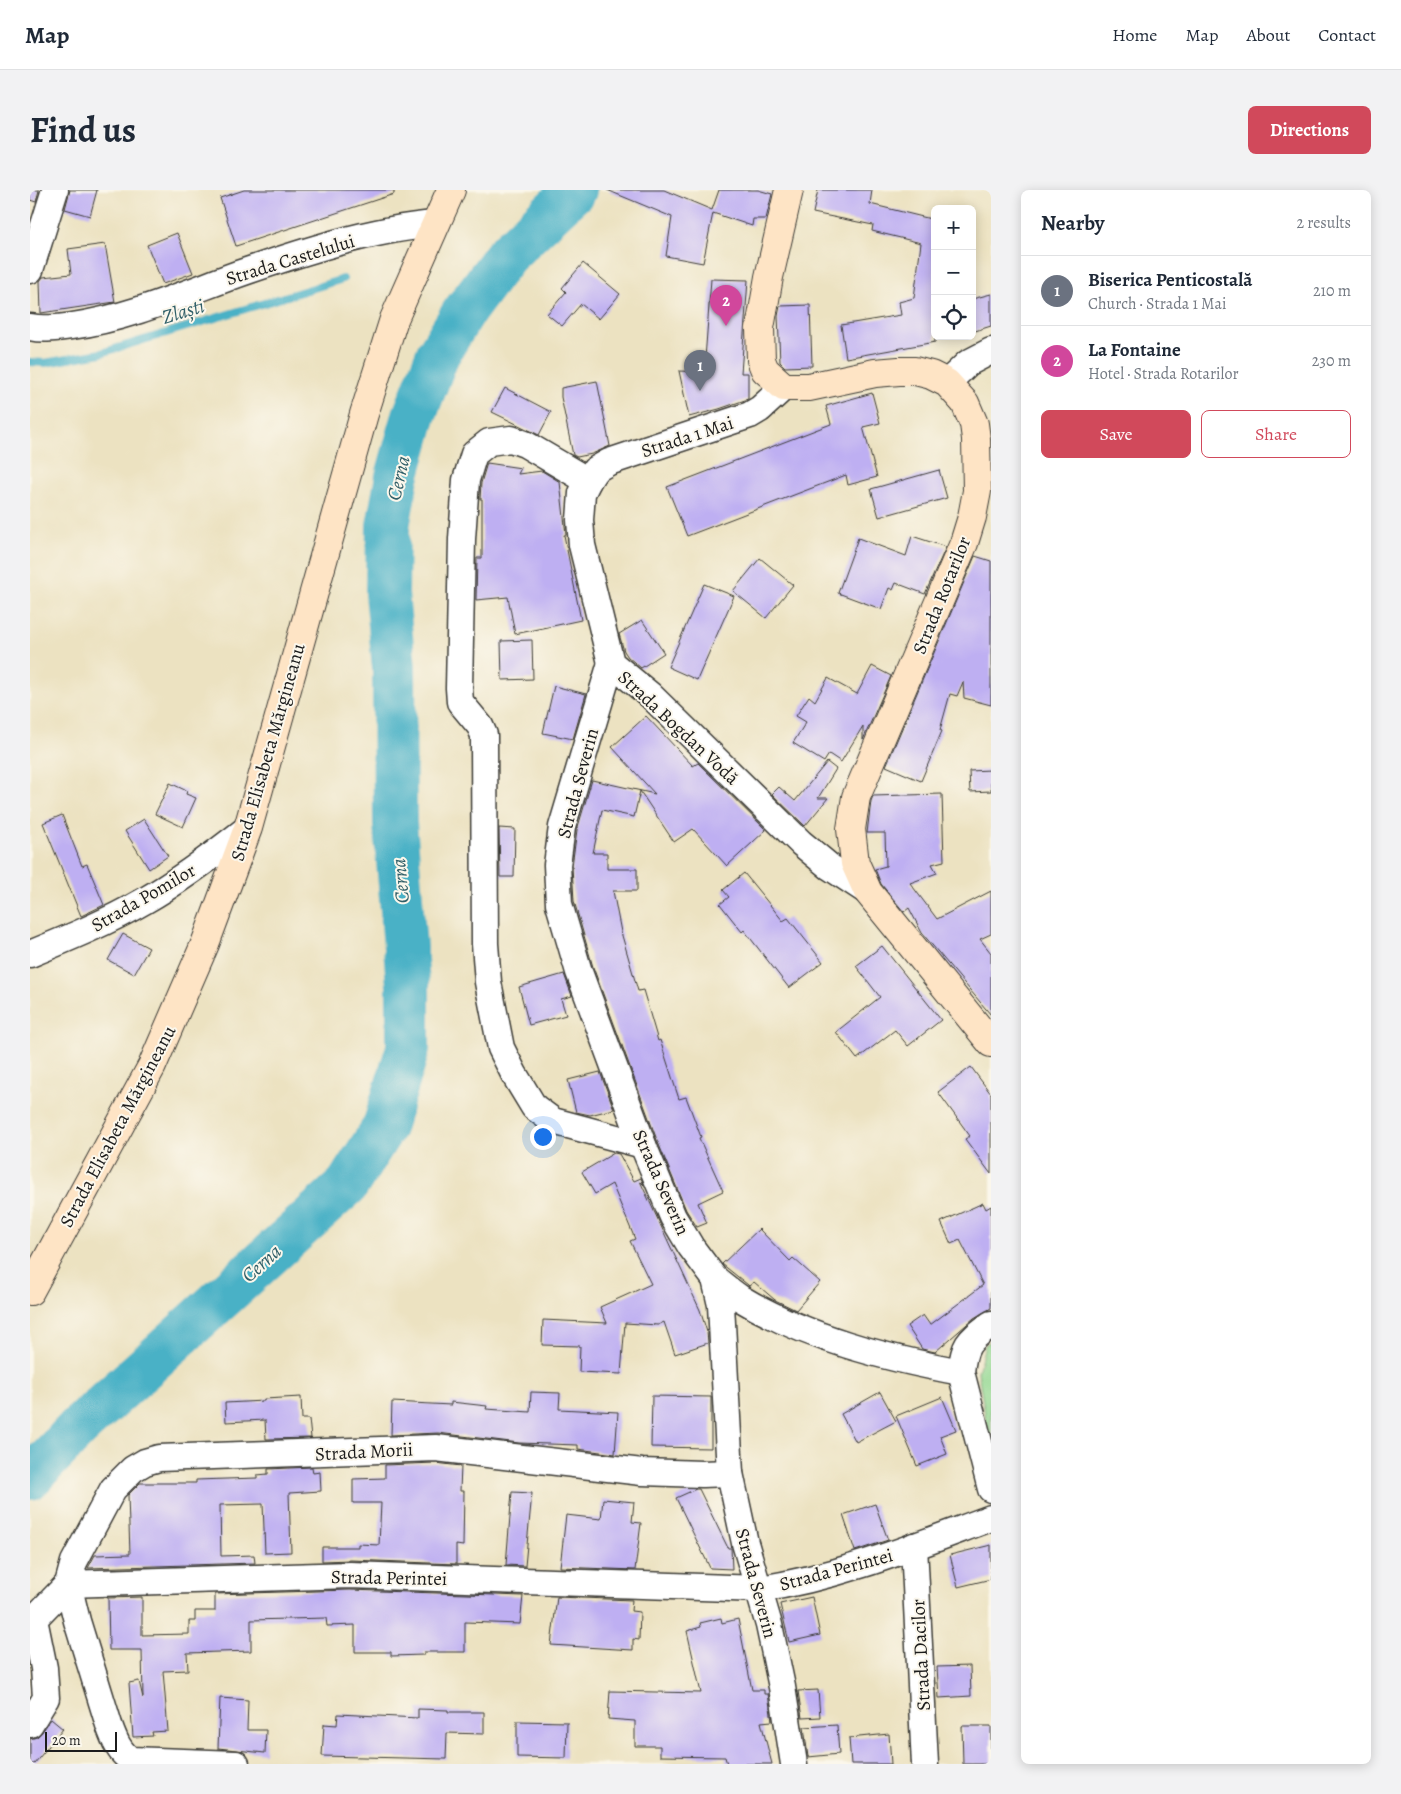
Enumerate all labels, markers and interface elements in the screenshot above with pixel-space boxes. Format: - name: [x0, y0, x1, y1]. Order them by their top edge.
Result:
- text: Map: [25, 19, 69, 51]
- text: Home: [1112, 23, 1157, 47]
- text: Map: [1185, 23, 1218, 47]
- text: About: [1246, 23, 1290, 47]
- text: Contact: [1318, 23, 1376, 47]
- text: Find us: [30, 106, 136, 154]
- button: Directions: [1248, 106, 1371, 154]
- map controls: [931, 205, 976, 340]
- button: +: [931, 205, 976, 250]
- text: Nearby: [1041, 209, 1104, 237]
- text: 2 results: [1296, 212, 1351, 234]
- street label: Strada Castelului: [223, 228, 358, 292]
- button: −: [931, 250, 976, 295]
- text: Biserica Penticostală: [1088, 267, 1252, 293]
- text: 1: [1054, 280, 1060, 302]
- text: 210 m: [1313, 280, 1351, 302]
- pin: 2: [710, 285, 742, 326]
- water label: Zlaști: [159, 292, 208, 331]
- text: Church · Strada 1 Mai: [1088, 293, 1226, 315]
- button: locate: [931, 295, 976, 340]
- text: La Fontaine: [1088, 337, 1181, 363]
- pin: 1: [684, 350, 716, 391]
- text: 2: [1053, 350, 1061, 372]
- text: 230 m: [1312, 350, 1351, 372]
- text: Hotel · Strada Rotarilor: [1088, 363, 1239, 385]
- street label: Strada 1 Mai: [638, 410, 737, 464]
- button: Save: [1041, 410, 1191, 458]
- button: Share: [1201, 410, 1351, 458]
- water label: Cerna: [380, 453, 417, 503]
- street label: Strada Rotarilor: [907, 533, 977, 658]
- street label: Strada Elisabeta Mărgineanu: [224, 640, 312, 864]
- street label: Strada Bogdan Vodă: [612, 665, 745, 791]
- street label: Strada Severin: [551, 725, 605, 841]
- street label: Strada Pomilor: [86, 857, 201, 938]
- water label: Cerna: [385, 857, 416, 904]
- street label: Strada Elisabeta Mărgineanu: [54, 1020, 183, 1232]
- your location: [530, 1124, 556, 1150]
- street label: Strada Severin: [626, 1125, 696, 1239]
- water label: Cerna: [236, 1238, 287, 1288]
- street label: Strada Morii: [314, 1436, 414, 1468]
- street label: Strada Severin: [729, 1525, 783, 1641]
- street label: Strada Perintei: [777, 1542, 896, 1598]
- street label: Strada Perintei: [331, 1564, 447, 1592]
- street label: Strada Dacilor: [905, 1598, 937, 1712]
- scale bar: [45, 1729, 118, 1752]
- text: 20 m: [52, 1731, 81, 1750]

